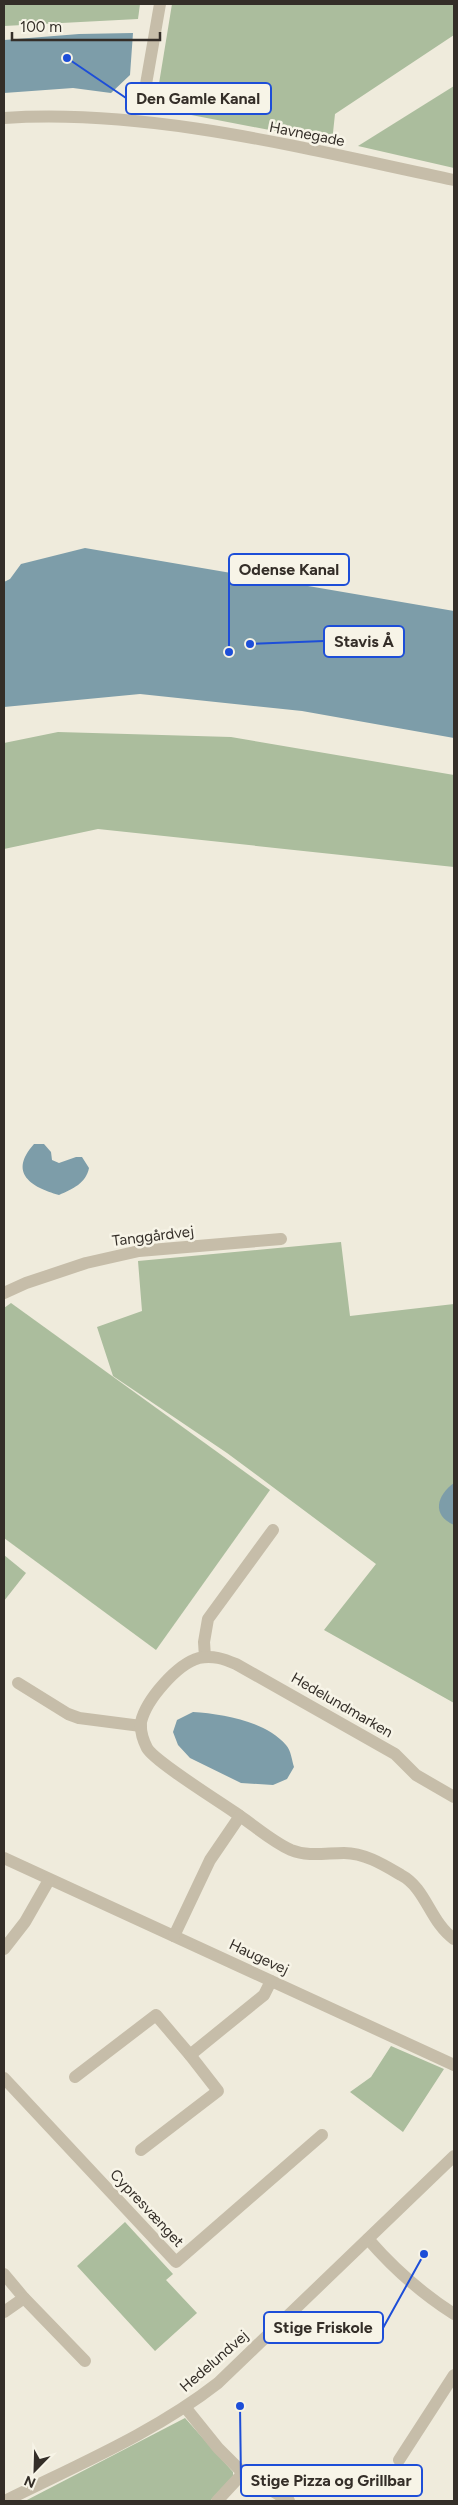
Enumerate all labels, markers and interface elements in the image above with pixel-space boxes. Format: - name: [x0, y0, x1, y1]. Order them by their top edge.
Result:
- scale bar: [12, 10, 160, 42]
- text: 100 m: [20, 18, 62, 36]
- callout: Den Gamle Kanal: [126, 83, 271, 114]
- text: Den Gamle Kanal: [136, 89, 260, 108]
- street label: Havnegade: [268, 118, 346, 150]
- callout: Odense Kanal: [229, 554, 349, 585]
- text: Odense Kanal: [239, 560, 339, 579]
- callout: Stavis Å: [324, 626, 404, 657]
- text: Stavis Å: [334, 632, 395, 651]
- street label: Tanggårdvej: [111, 1222, 195, 1250]
- street label: Hedelundmarken: [288, 1669, 396, 1741]
- street label: Haugevej: [226, 1935, 292, 1979]
- street label: Cypresvænget: [106, 2165, 188, 2251]
- callout: Stige Friskole: [264, 2312, 383, 2343]
- text: Stige Friskole: [273, 2318, 373, 2337]
- street label: Hedelundvej: [176, 2326, 252, 2396]
- north arrow: [10, 2445, 60, 2495]
- callout: Stige Pizza og Grillbar: [241, 2465, 422, 2496]
- text: Stige Pizza og Grillbar: [251, 2471, 411, 2490]
- text: N: [22, 2472, 38, 2491]

